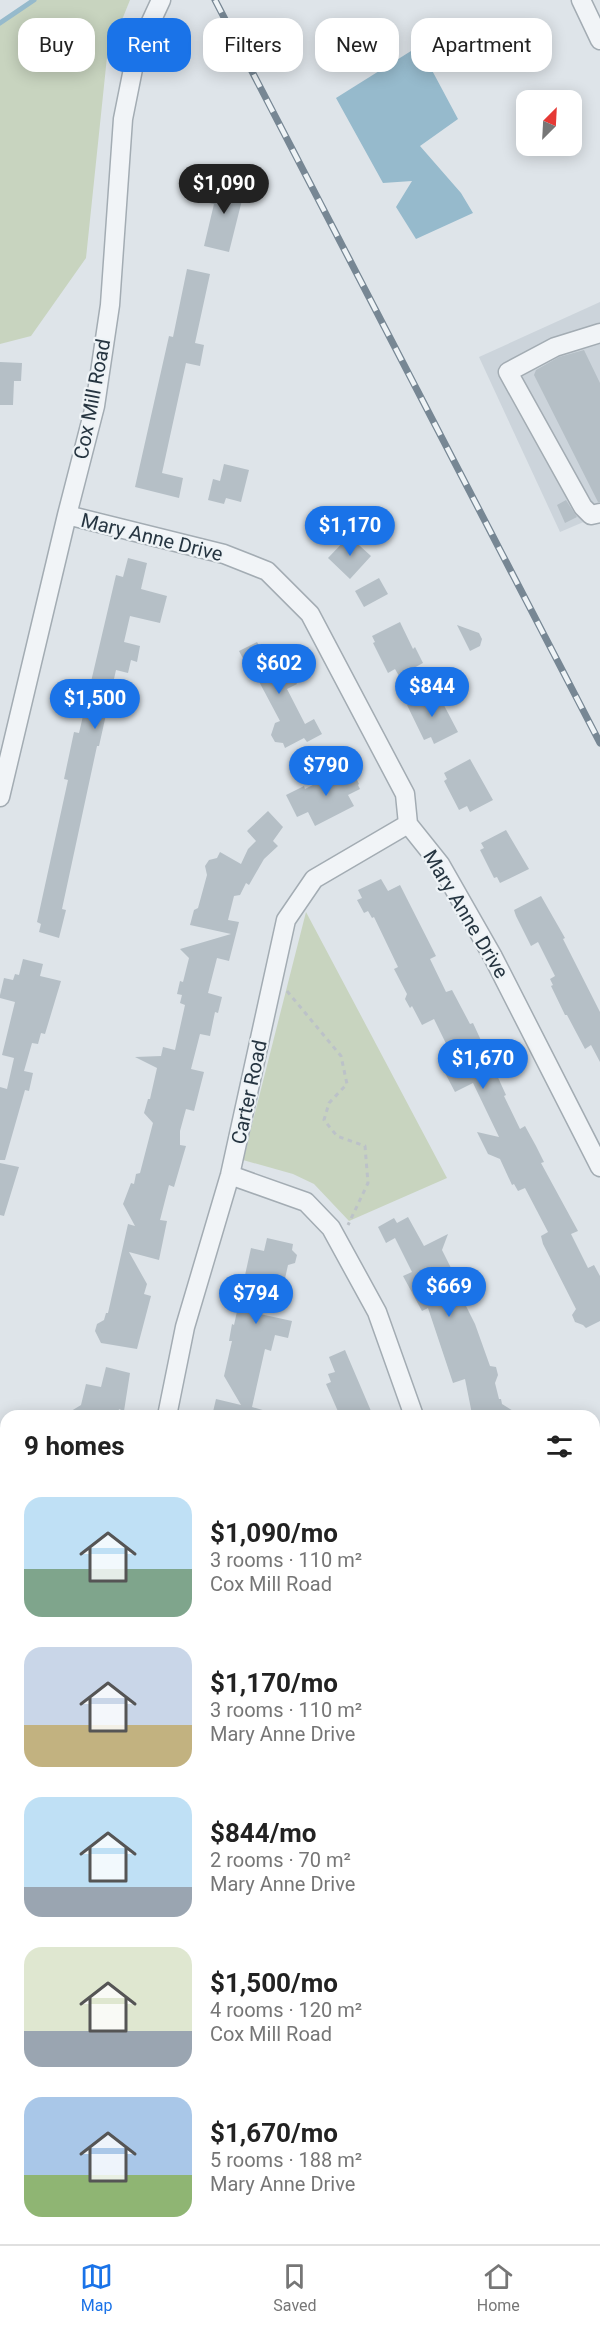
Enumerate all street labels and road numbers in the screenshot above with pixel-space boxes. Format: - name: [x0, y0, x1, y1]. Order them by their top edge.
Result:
- street label: Cox Mill Road: [69, 337, 115, 461]
- street label: Mary Anne Drive: [79, 508, 225, 566]
- street label: Mary Anne Drive: [418, 846, 514, 982]
- street label: Carter Road: [226, 1038, 272, 1146]

